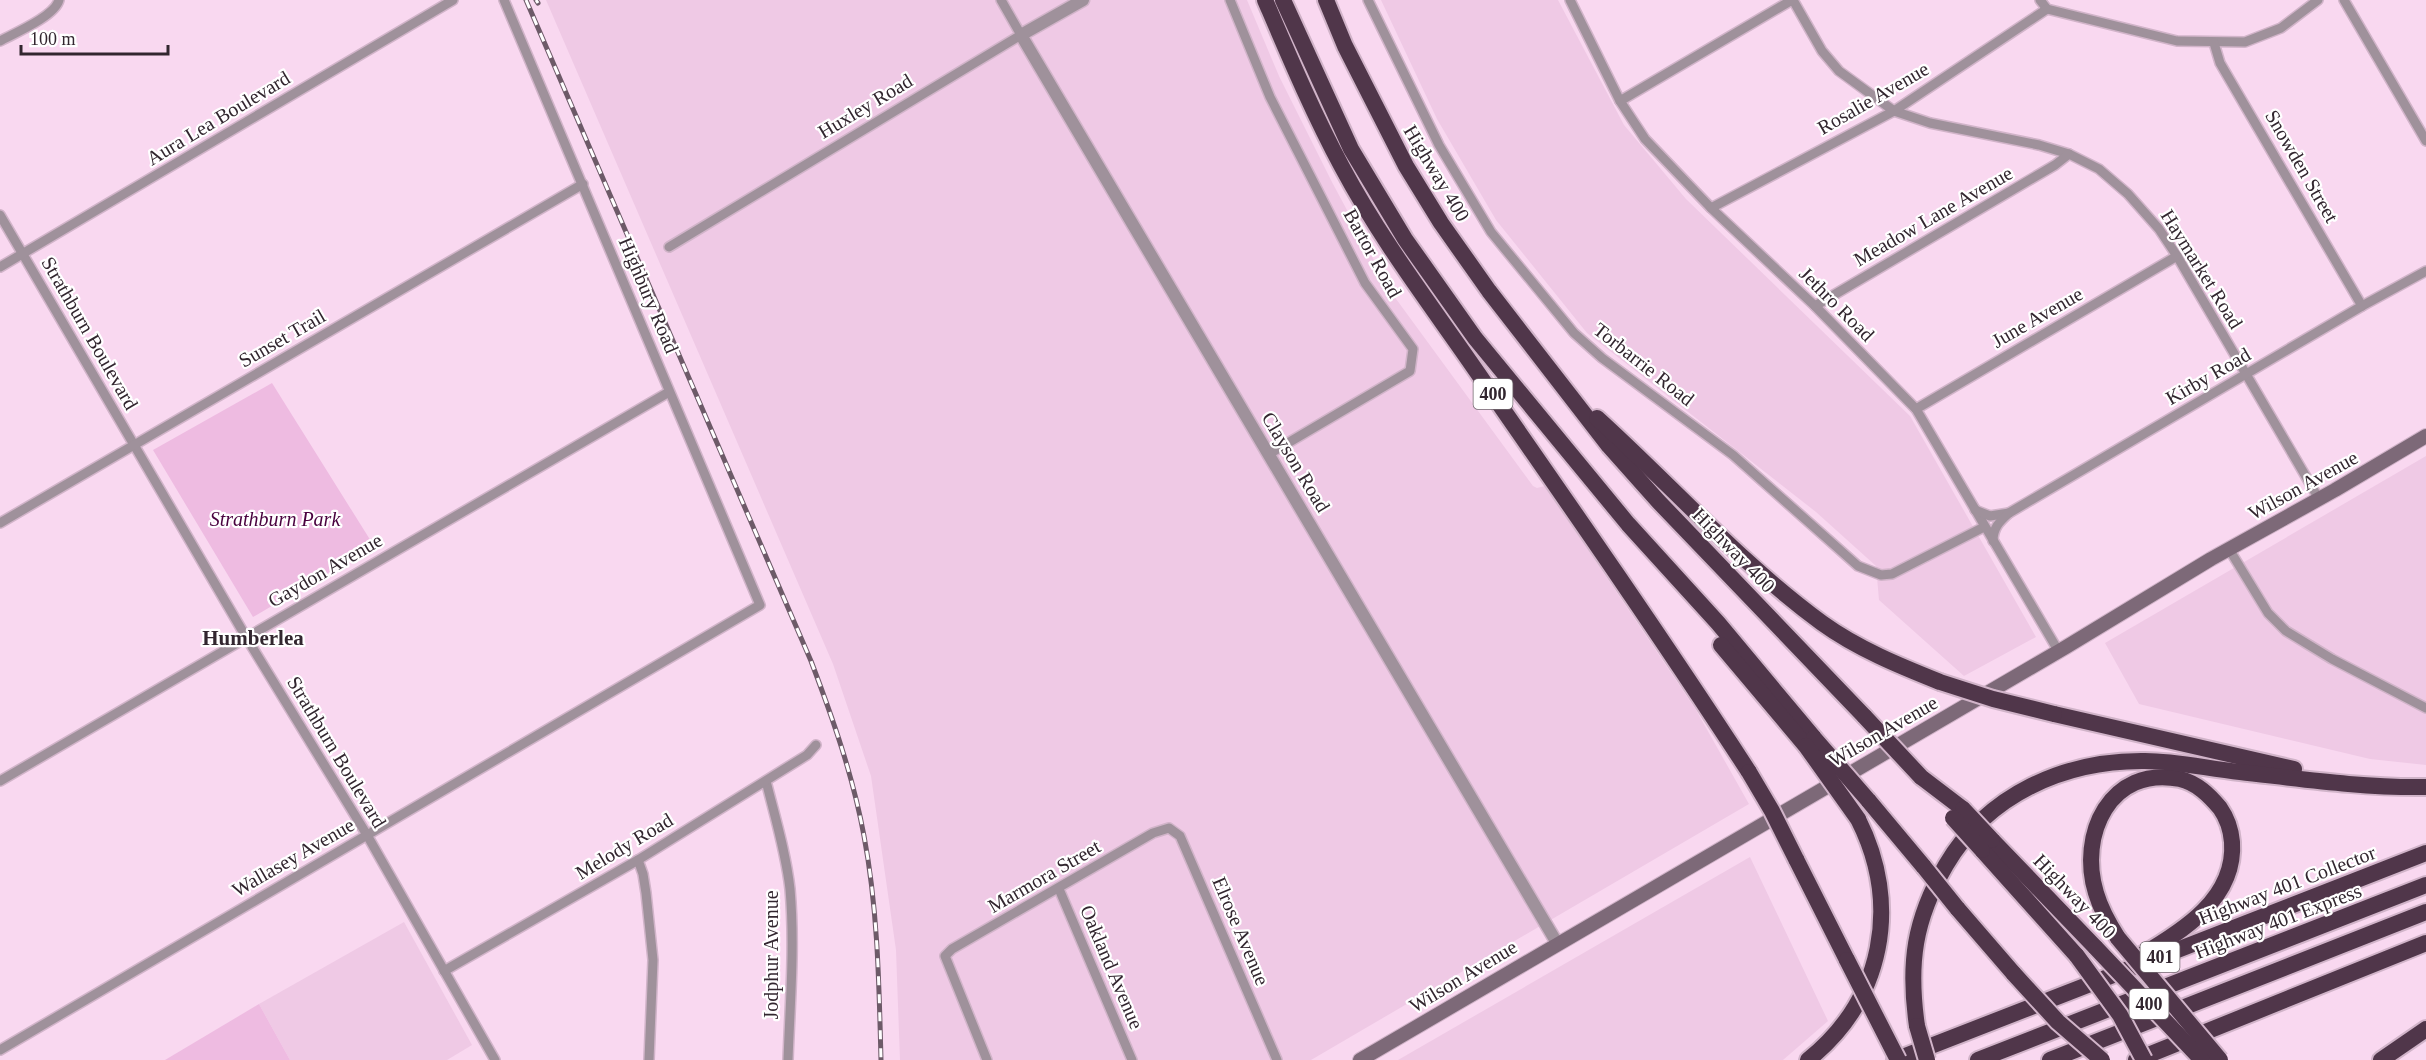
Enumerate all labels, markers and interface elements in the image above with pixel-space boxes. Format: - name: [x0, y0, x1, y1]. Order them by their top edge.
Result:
- scale bar: [21, 18, 168, 56]
- text: 100 m: [30, 29, 76, 49]
- street label: Rosalie Avenue: [1814, 57, 1933, 139]
- street label: Aura Lea Boulevard: [142, 67, 294, 169]
- street label: Huxley Road: [814, 69, 917, 144]
- street label: Snowden Street: [2261, 106, 2343, 226]
- street label: Highway 400: [1399, 121, 1474, 226]
- street label: Meadow Lane Avenue: [1850, 162, 2016, 270]
- street label: Bartor Road: [1340, 205, 1406, 301]
- street label: Haymarket Road: [2156, 205, 2247, 333]
- street label: Highbury Road: [614, 234, 683, 357]
- street label: Strathburn Boulevard: [37, 253, 143, 413]
- street label: Jethro Road: [1795, 262, 1879, 346]
- street label: June Avenue: [1988, 282, 2086, 352]
- street label: Sunset Trail: [235, 304, 330, 372]
- street label: Torbarrie Road: [1589, 318, 1699, 410]
- street label: Kirby Road: [2162, 343, 2255, 410]
- road number: 400: [1474, 379, 1512, 409]
- street label: Clayson Road: [1257, 408, 1334, 517]
- street label: Wilson Avenue: [2244, 446, 2362, 524]
- street label: Highway 400: [1688, 503, 1780, 597]
- park label: Strathburn Park: [210, 508, 341, 530]
- street label: Gaydon Avenue: [264, 528, 386, 612]
- district label: Humberlea: [202, 626, 304, 650]
- street label: Strathburn Boulevard: [283, 672, 391, 832]
- street label: Wilson Avenue: [1825, 691, 1941, 771]
- street label: Melody Road: [571, 808, 677, 884]
- street label: Wallasey Avenue: [228, 813, 359, 902]
- street label: Marmora Street: [984, 835, 1104, 917]
- street label: Highway 401 Collector: [2195, 841, 2379, 930]
- street label: Highway 400: [2029, 849, 2121, 943]
- street label: Elrose Avenue: [1208, 873, 1274, 989]
- street label: Highway 401 Express: [2192, 879, 2365, 964]
- street label: Jodphur Avenue: [760, 890, 783, 1020]
- street label: Oakland Avenue: [1076, 902, 1148, 1032]
- street label: Wilson Avenue: [1405, 935, 1521, 1017]
- road number: 401: [2140, 942, 2180, 972]
- road number: 400: [2130, 989, 2168, 1019]

